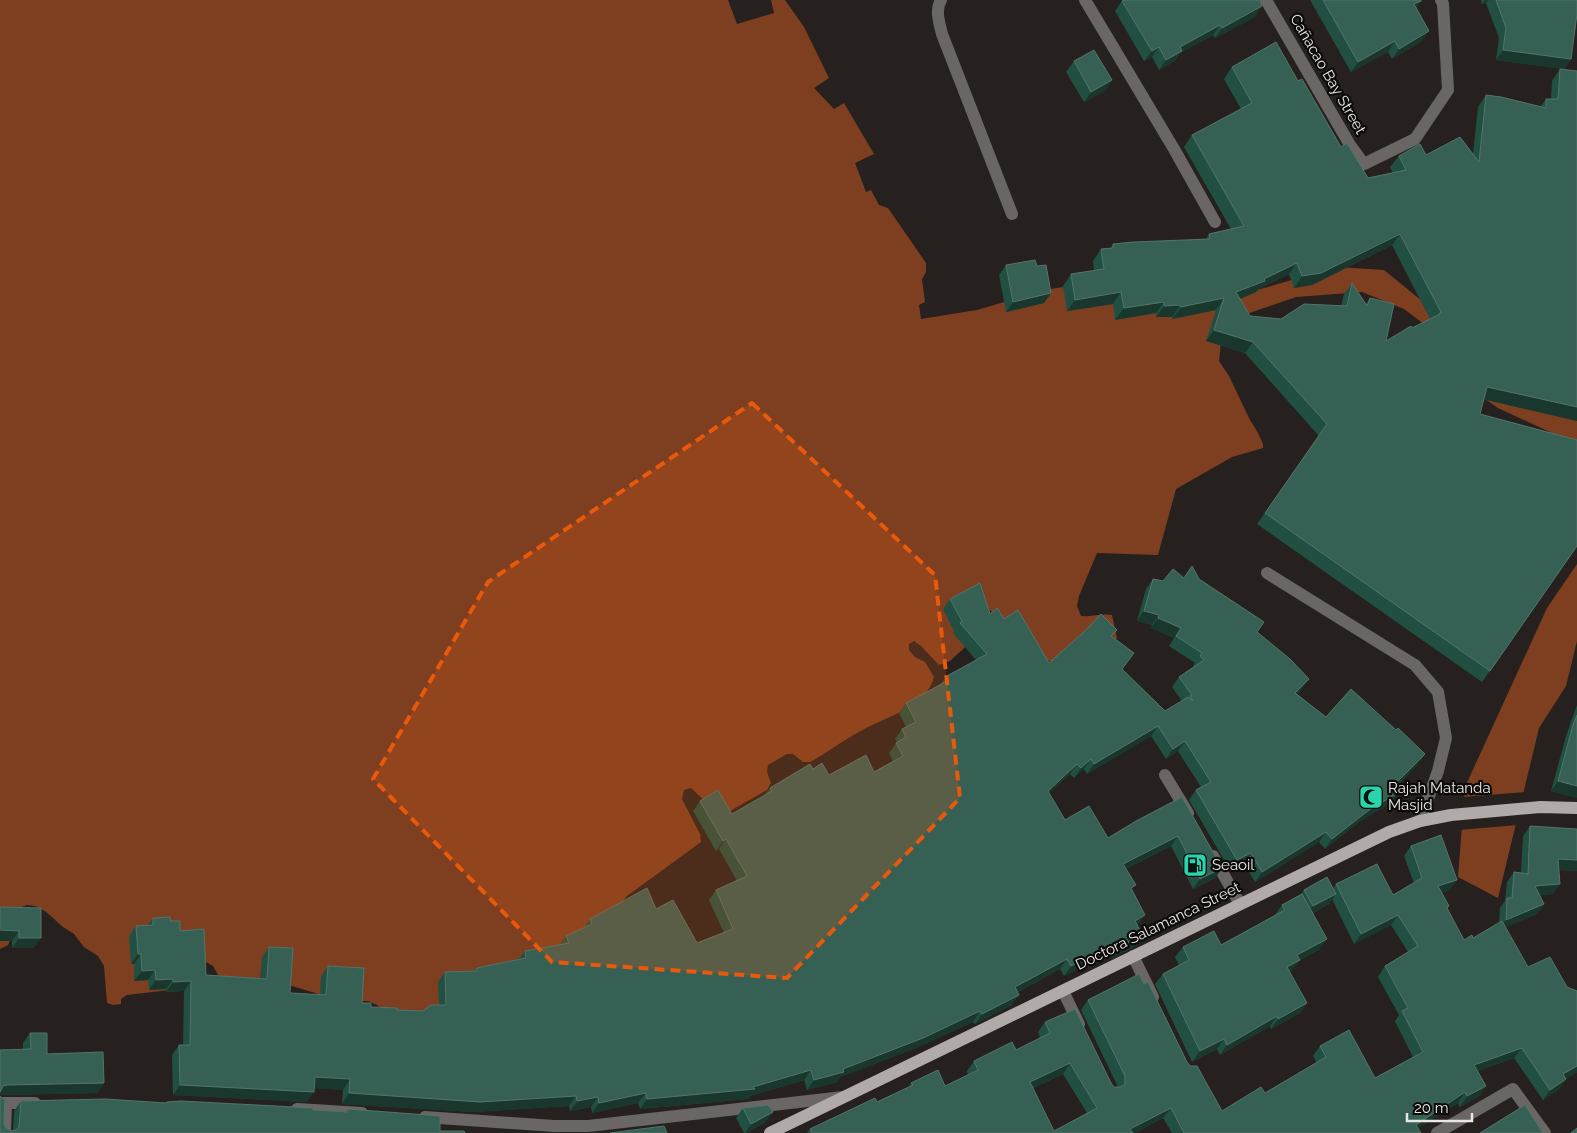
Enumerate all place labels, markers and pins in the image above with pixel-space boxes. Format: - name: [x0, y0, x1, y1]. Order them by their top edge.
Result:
- place label: Rajah Matanda Masjid: [1388, 779, 1491, 814]
- mosque icon: Rajah Matanda Masjid: [1358, 784, 1384, 810]
- fuel station icon: Seaoil: [1182, 852, 1208, 878]
- place label: Seaoil: [1212, 856, 1255, 874]

